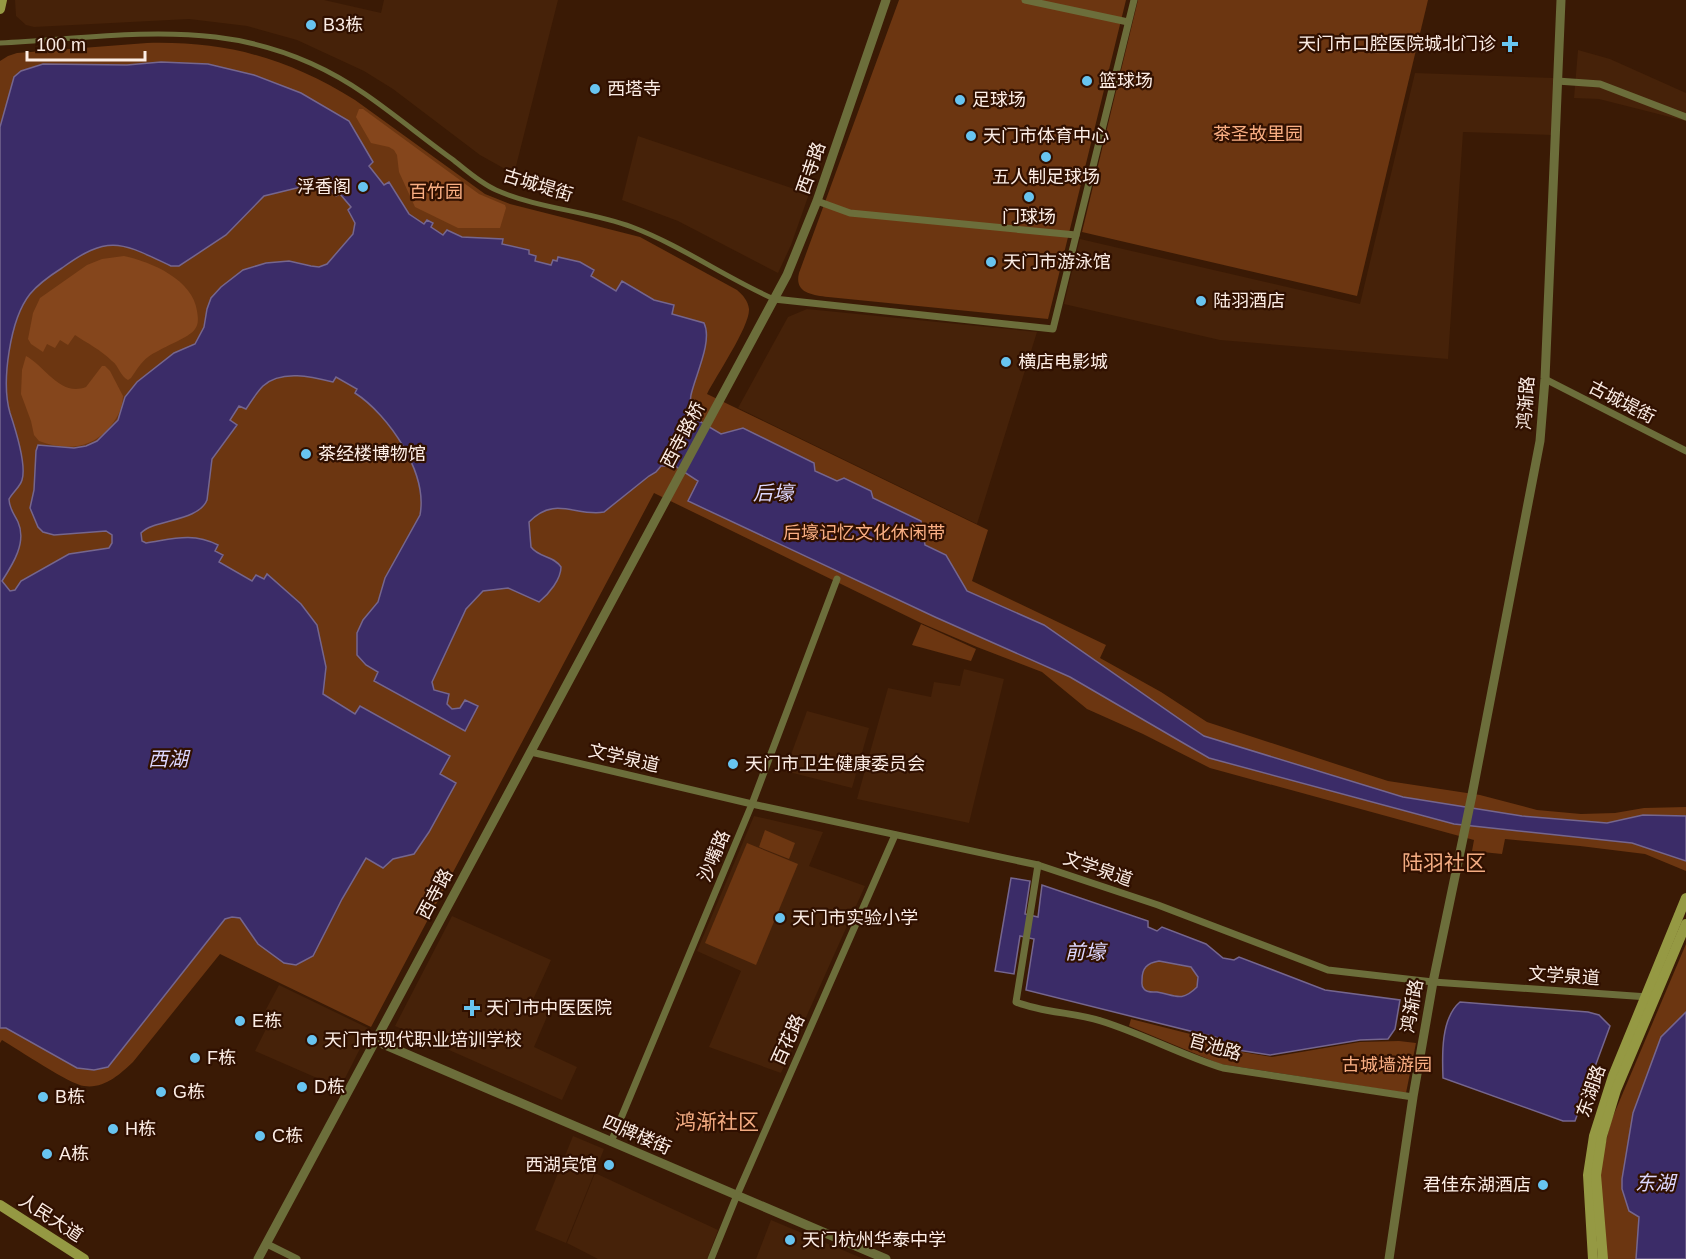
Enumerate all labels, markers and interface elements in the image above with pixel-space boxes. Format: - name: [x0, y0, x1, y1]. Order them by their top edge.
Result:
- place label: B3栋: [323, 15, 363, 35]
- marker: B3栋: [304, 18, 318, 32]
- scale bar: [27, 24, 146, 62]
- place label: 天门市口腔医院城北门诊: [1298, 34, 1496, 54]
- text: 100 m: [36, 35, 86, 55]
- marker: 天门市口腔医院城北门诊: [1501, 35, 1519, 53]
- place label: 篮球场: [1099, 71, 1153, 91]
- marker: 篮球场: [1080, 74, 1094, 88]
- place label: 西塔寺: [607, 79, 661, 99]
- marker: 西塔寺: [588, 82, 602, 96]
- place label: 足球场: [972, 90, 1026, 110]
- marker: 足球场: [953, 93, 967, 107]
- park label: 茶圣故里园: [1213, 124, 1303, 144]
- place label: 天门市体育中心: [983, 126, 1109, 146]
- marker: 天门市体育中心: [964, 129, 978, 143]
- street label: 西寺路: [793, 139, 829, 197]
- marker: 五人制足球场: [1039, 150, 1053, 164]
- street label: 古城堤街: [501, 165, 575, 205]
- place label: 五人制足球场: [992, 167, 1100, 187]
- place label: 浮香阁: [297, 177, 351, 197]
- marker: 浮香阁: [356, 180, 370, 194]
- park label: 百竹园: [409, 182, 463, 202]
- marker: 门球场: [1022, 190, 1036, 204]
- place label: 门球场: [1002, 207, 1056, 227]
- place label: 天门市游泳馆: [1003, 252, 1111, 272]
- marker: 天门市游泳馆: [984, 255, 998, 269]
- place label: 陆羽酒店: [1213, 291, 1285, 311]
- marker: 陆羽酒店: [1194, 294, 1208, 308]
- place label: 横店电影城: [1018, 352, 1108, 372]
- marker: 横店电影城: [999, 355, 1013, 369]
- street label: 鸿渐路: [1514, 375, 1538, 431]
- street label: 古城堤街: [1585, 377, 1659, 427]
- street label: 西寺路桥: [657, 399, 709, 471]
- place label: 茶经楼博物馆: [318, 444, 426, 464]
- marker: 茶经楼博物馆: [299, 447, 313, 461]
- water label: 后壕: [753, 482, 796, 504]
- park label: 后壕记忆文化休闲带: [783, 523, 945, 543]
- street label: 文学泉道: [587, 740, 661, 776]
- water label: 西湖: [148, 748, 191, 770]
- place label: 天门市卫生健康委员会: [745, 754, 925, 774]
- marker: 天门市卫生健康委员会: [726, 757, 740, 771]
- street label: 沙嘴路: [694, 827, 734, 885]
- street label: 文学泉道: [1061, 848, 1135, 890]
- district label: 陆羽社区: [1402, 851, 1486, 874]
- street label: 西寺路: [413, 865, 457, 923]
- place label: 天门市实验小学: [792, 908, 918, 928]
- marker: 天门市实验小学: [773, 911, 787, 925]
- water label: 前壕: [1065, 941, 1108, 963]
- street label: 文学泉道: [1527, 964, 1601, 988]
- street label: 鸿渐路: [1397, 978, 1427, 1034]
- place label: 天门市中医医院: [486, 998, 612, 1018]
- marker: 天门市中医医院: [463, 999, 481, 1017]
- place label: E栋: [252, 1011, 282, 1031]
- street label: 百花路: [768, 1011, 808, 1069]
- marker: E栋: [233, 1014, 247, 1028]
- place label: 天门市现代职业培训学校: [324, 1030, 522, 1050]
- street label: 官池路: [1186, 1030, 1244, 1064]
- marker: 天门市现代职业培训学校: [305, 1033, 319, 1047]
- place label: F栋: [207, 1048, 236, 1068]
- marker: F栋: [188, 1051, 202, 1065]
- park label: 古城墙游园: [1342, 1055, 1432, 1075]
- street label: 东湖路: [1573, 1062, 1609, 1120]
- place label: D栋: [314, 1077, 345, 1097]
- marker: D栋: [295, 1080, 309, 1094]
- place label: G栋: [173, 1082, 205, 1102]
- marker: G栋: [154, 1085, 168, 1099]
- place label: B栋: [55, 1087, 85, 1107]
- marker: B栋: [36, 1090, 50, 1104]
- district label: 鸿渐社区: [675, 1110, 759, 1133]
- street label: 四牌楼街: [600, 1112, 674, 1158]
- place label: H栋: [125, 1119, 156, 1139]
- marker: H栋: [106, 1122, 120, 1136]
- place label: C栋: [272, 1126, 303, 1146]
- marker: C栋: [253, 1129, 267, 1143]
- place label: A栋: [59, 1144, 89, 1164]
- marker: A栋: [40, 1147, 54, 1161]
- place label: 西湖宾馆: [525, 1155, 597, 1175]
- marker: 西湖宾馆: [602, 1158, 616, 1172]
- water label: 东湖: [1635, 1172, 1678, 1194]
- place label: 君佳东湖酒店: [1423, 1175, 1531, 1195]
- marker: 君佳东湖酒店: [1536, 1178, 1550, 1192]
- street label: 人民大道: [15, 1190, 87, 1246]
- place label: 天门杭州华泰中学: [802, 1230, 946, 1250]
- marker: 天门杭州华泰中学: [783, 1233, 797, 1247]

